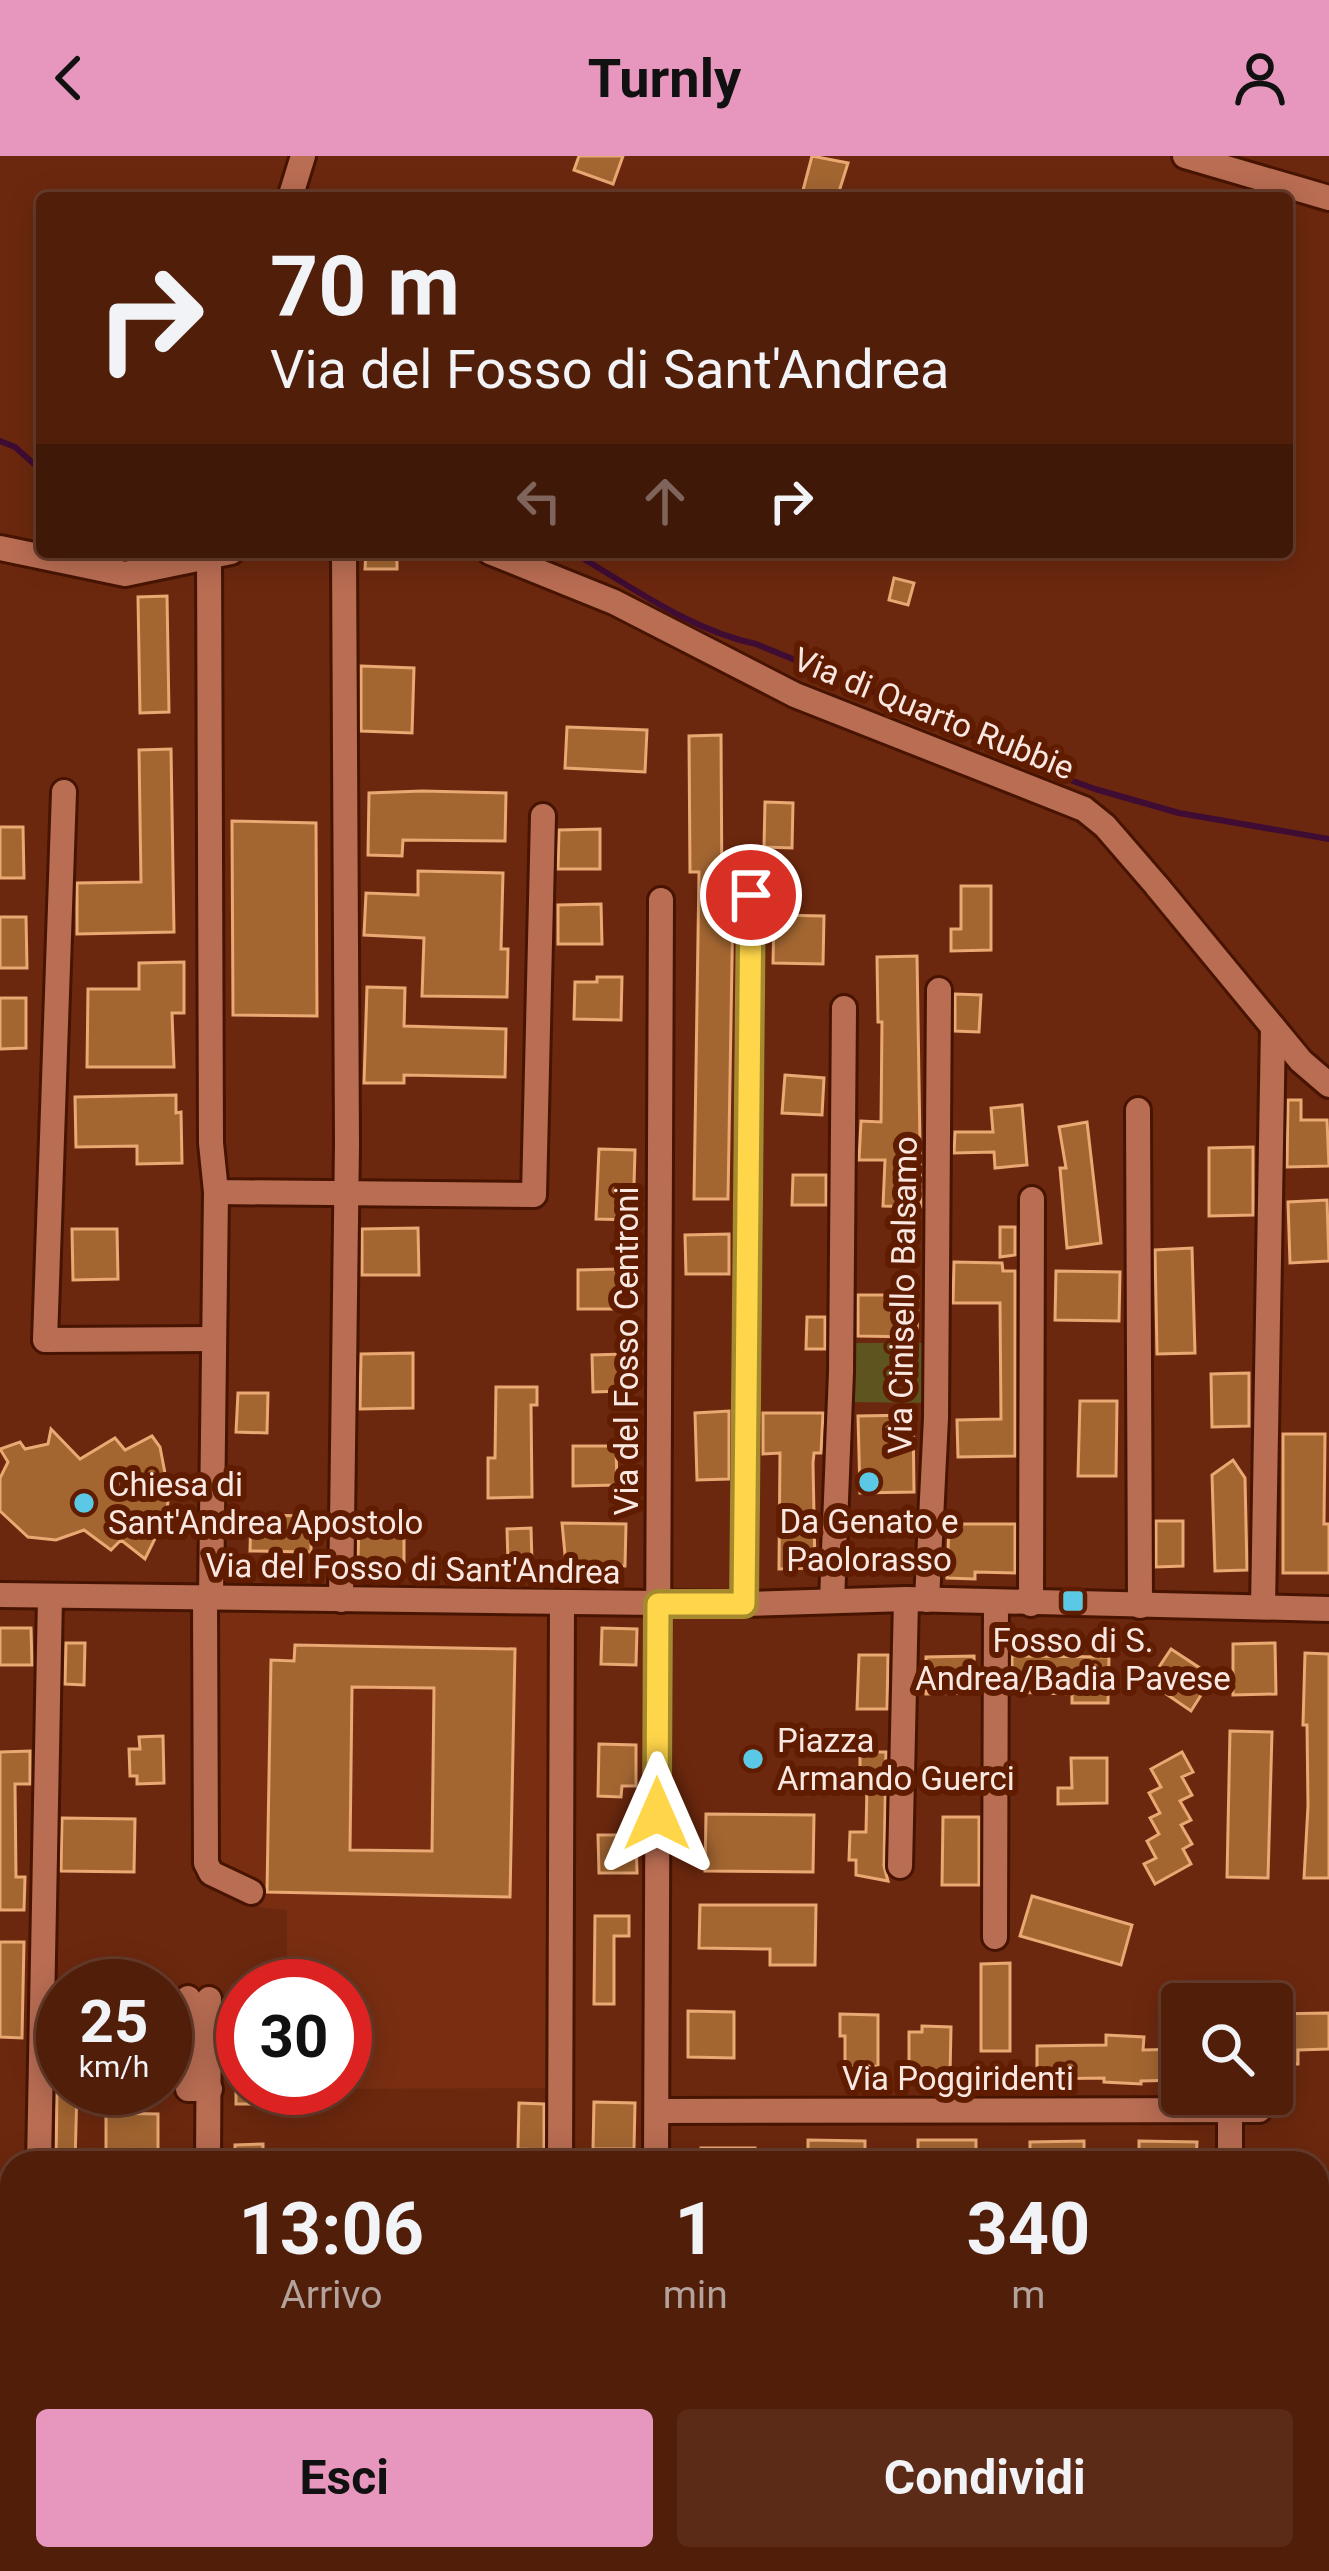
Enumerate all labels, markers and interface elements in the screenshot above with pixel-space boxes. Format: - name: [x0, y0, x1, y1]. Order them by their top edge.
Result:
- icon: back: [36, 45, 102, 111]
- icon: person: [1227, 45, 1293, 111]
- text: Turnly: [588, 47, 741, 110]
- text: 70 m: [270, 237, 460, 336]
- icon: right: [72, 240, 228, 396]
- text: Via del Fosso di Sant'Andrea: [270, 338, 949, 401]
- icon: left: [506, 468, 572, 534]
- icon: ahead: [632, 468, 698, 534]
- icon: right: [758, 468, 824, 534]
- street label: Via di Quarto Rubbie: [788, 639, 1080, 788]
- pin: [700, 844, 802, 946]
- icon: arrive: [718, 862, 784, 928]
- street label: Via Cinisello Balsamo: [880, 1136, 925, 1454]
- street label: Via del Fosso Centroni: [607, 1186, 646, 1516]
- place label: Chiesa di Sant'Andrea Apostolo: [108, 1465, 423, 1542]
- marker: Da Genato e Paolorasso: [856, 1469, 882, 1495]
- marker: Chiesa di Sant'Andrea Apostolo: [71, 1490, 97, 1516]
- place label: Da Genato e Paolorasso: [780, 1502, 958, 1579]
- street label: Via del Fosso di Sant'Andrea: [205, 1545, 621, 1592]
- marker: Fosso di S. Andrea/Badia Pavese: [1060, 1588, 1086, 1614]
- place label: Fosso di S. Andrea/Badia Pavese: [915, 1621, 1231, 1698]
- place label: Piazza Armando Guerci: [777, 1721, 1015, 1798]
- marker: Piazza Armando Guerci: [740, 1746, 766, 1772]
- position arrow: [594, 1751, 720, 1877]
- speed limit sign: 30: [216, 1959, 372, 2115]
- map controls: [1161, 1983, 1293, 2115]
- button: search: [1161, 1983, 1293, 2115]
- text: 25: [80, 1986, 148, 2057]
- text: km/h: [79, 2049, 149, 2084]
- street label: Via Poggiridenti: [842, 2059, 1074, 2098]
- text: 13:06: [239, 2187, 424, 2272]
- text: 1: [675, 2187, 716, 2272]
- text: 340: [966, 2187, 1090, 2272]
- text: Arrivo: [280, 2272, 382, 2318]
- text: min: [663, 2272, 728, 2318]
- text: m: [1011, 2272, 1046, 2318]
- button: Esci: [36, 2409, 653, 2547]
- button: Condividi: [677, 2409, 1293, 2547]

